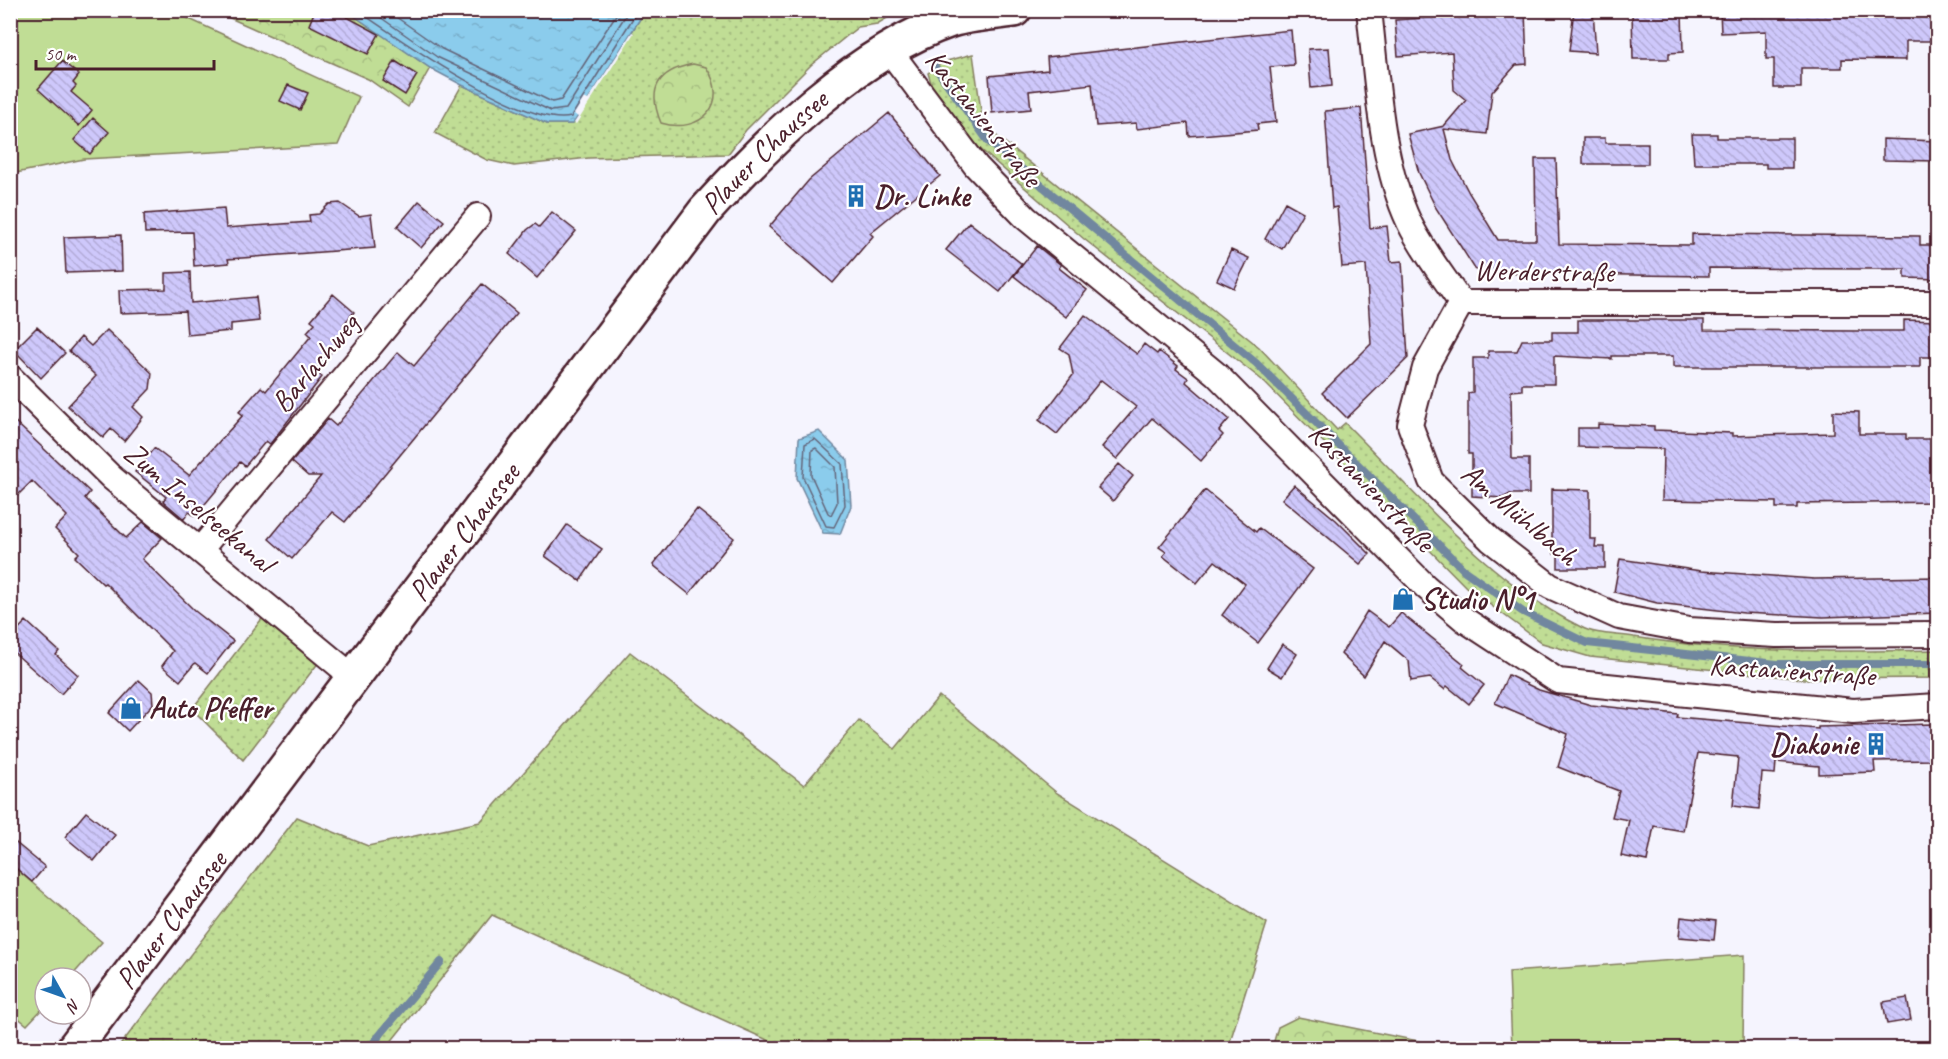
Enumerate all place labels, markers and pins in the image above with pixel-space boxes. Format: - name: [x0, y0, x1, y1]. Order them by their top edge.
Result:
- place label: Dr. Linke: [874, 177, 972, 215]
- building icon: Dr. Linke: [843, 183, 869, 209]
- place label: Studio N°1: [1421, 580, 1538, 618]
- shop icon: Studio N°1: [1390, 586, 1416, 612]
- place label: Auto Pfeffer: [149, 689, 275, 727]
- shop icon: Auto Pfeffer: [118, 695, 144, 721]
- place label: Diakonie: [1770, 725, 1860, 763]
- building icon: Diakonie: [1863, 731, 1889, 757]

